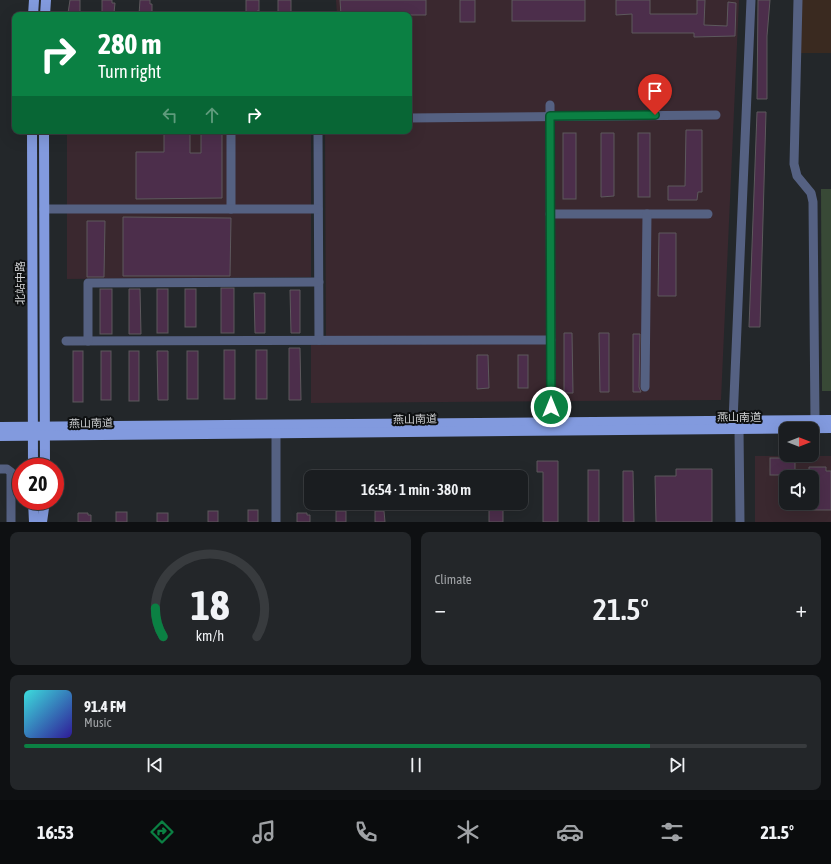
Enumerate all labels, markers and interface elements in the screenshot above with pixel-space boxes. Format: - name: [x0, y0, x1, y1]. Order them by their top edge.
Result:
- icon: right: [32, 28, 84, 80]
- text: 280 m: [98, 28, 161, 60]
- text: Turn right: [98, 61, 161, 82]
- pin: [638, 74, 672, 115]
- icon: arrive: [644, 80, 666, 102]
- icon: left: [159, 104, 181, 126]
- icon: ahead: [201, 104, 223, 126]
- icon: right: [243, 104, 265, 126]
- street label: 北站中路: [14, 261, 26, 305]
- position arrow: [530, 386, 572, 428]
- street label: 燕山南道: [717, 411, 761, 423]
- street label: 燕山南道: [393, 413, 437, 425]
- street label: 燕山南道: [69, 417, 113, 429]
- north arrow: [779, 422, 819, 462]
- map controls: [779, 422, 819, 510]
- speed limit sign: 20: [12, 458, 64, 510]
- button: sound: [779, 470, 819, 510]
- text: 16:54 · 1 min · 380 m: [361, 481, 471, 498]
- text: Climate: [435, 572, 472, 587]
- text: 18: [191, 580, 230, 628]
- text: 21.5°: [593, 592, 649, 626]
- text: −: [435, 596, 446, 622]
- text: +: [796, 596, 807, 622]
- text: km/h: [196, 627, 224, 643]
- text: 91.4 FM: [84, 698, 126, 715]
- text: Music: [84, 715, 111, 730]
- icon: previous: [144, 754, 166, 776]
- icon: pause: [405, 754, 427, 776]
- icon: next: [666, 754, 688, 776]
- icon: directions: [148, 818, 176, 846]
- icon: music: [250, 818, 278, 846]
- icon: phone: [352, 818, 380, 846]
- icon: climate: [454, 818, 482, 846]
- icon: car: [556, 818, 584, 846]
- icon: filters: [658, 818, 686, 846]
- text: 16:53: [37, 822, 74, 843]
- text: 21.5°: [760, 822, 794, 843]

